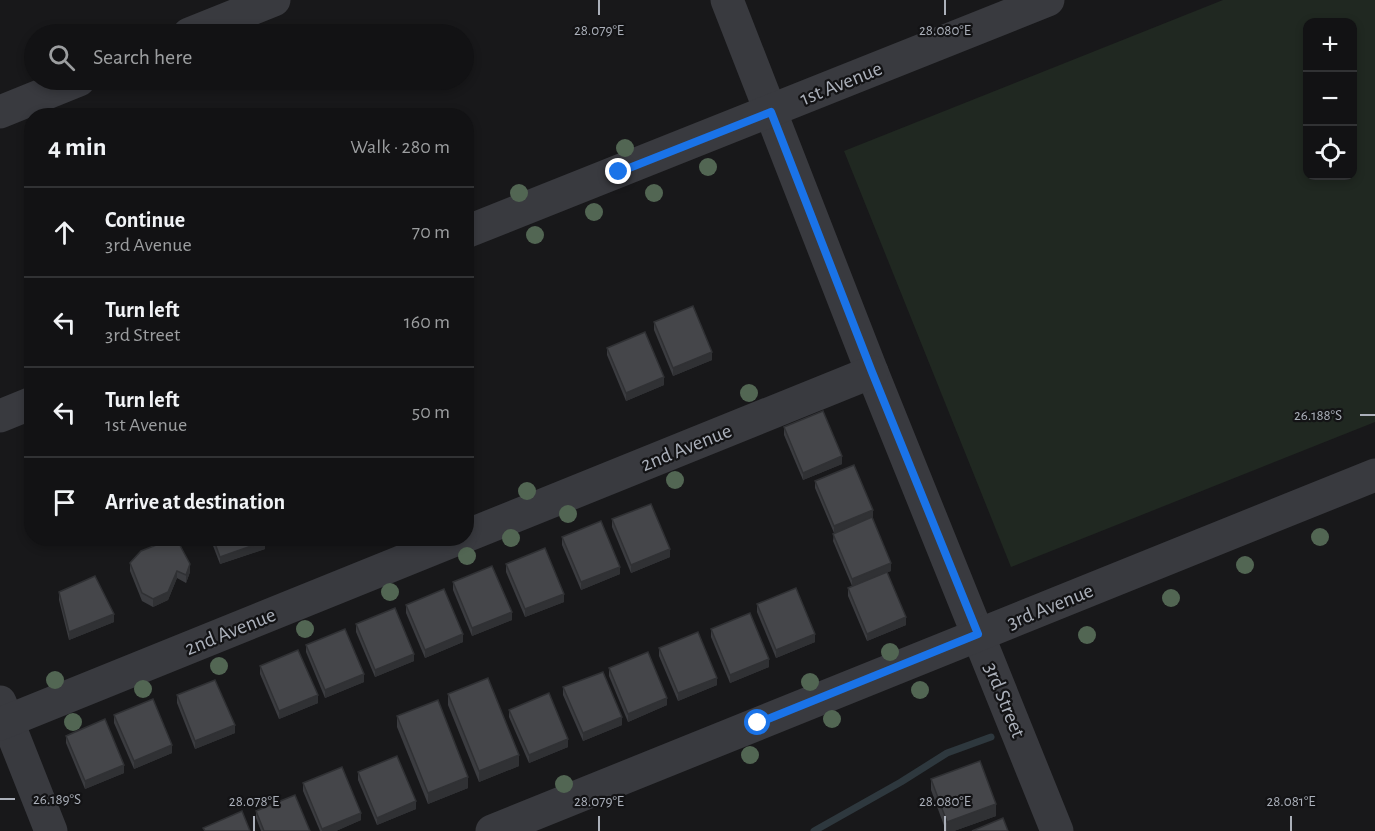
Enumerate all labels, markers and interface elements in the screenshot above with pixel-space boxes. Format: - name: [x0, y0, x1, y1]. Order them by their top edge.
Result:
- map controls: [1303, 18, 1357, 180]
- button: +: [1303, 18, 1357, 72]
- text: 28.079°E: [574, 23, 624, 38]
- text: 28.080°E: [919, 23, 971, 38]
- search box: [24, 24, 474, 90]
- icon: search: [45, 41, 78, 74]
- text: Search here: [93, 46, 192, 68]
- street label: 1st Avenue: [797, 58, 885, 109]
- button: −: [1303, 72, 1357, 126]
- button: locate: [1303, 126, 1357, 180]
- text: 4 min: [48, 134, 107, 160]
- text: Walk · 280 m: [350, 137, 450, 157]
- route end: [605, 158, 631, 184]
- text: Continue: [105, 209, 185, 231]
- icon: ahead: [48, 216, 81, 249]
- text: 70 m: [412, 222, 450, 242]
- text: 3rd Avenue: [105, 235, 192, 255]
- text: Turn left: [105, 299, 179, 321]
- icon: left: [48, 306, 81, 339]
- text: 160 m: [404, 312, 450, 332]
- text: 3rd Street: [105, 325, 180, 345]
- text: Turn left: [105, 389, 179, 411]
- icon: left: [48, 396, 81, 429]
- text: 50 m: [412, 402, 450, 422]
- text: 26.188°S: [1294, 408, 1342, 423]
- text: 1st Avenue: [105, 415, 187, 435]
- street label: 2nd Avenue: [638, 420, 735, 475]
- icon: arrive: [48, 486, 81, 519]
- text: Arrive at destination: [105, 491, 285, 513]
- street label: 3rd Avenue: [1004, 580, 1096, 633]
- street label: 2nd Avenue: [182, 604, 279, 659]
- street label: 3rd Street: [980, 660, 1029, 741]
- route start: [744, 709, 770, 735]
- text: 26.189°S: [33, 792, 81, 807]
- text: 28.078°E: [229, 794, 279, 809]
- text: 28.079°E: [574, 794, 624, 809]
- text: 28.080°E: [919, 794, 971, 809]
- text: 28.081°E: [1266, 794, 1316, 809]

